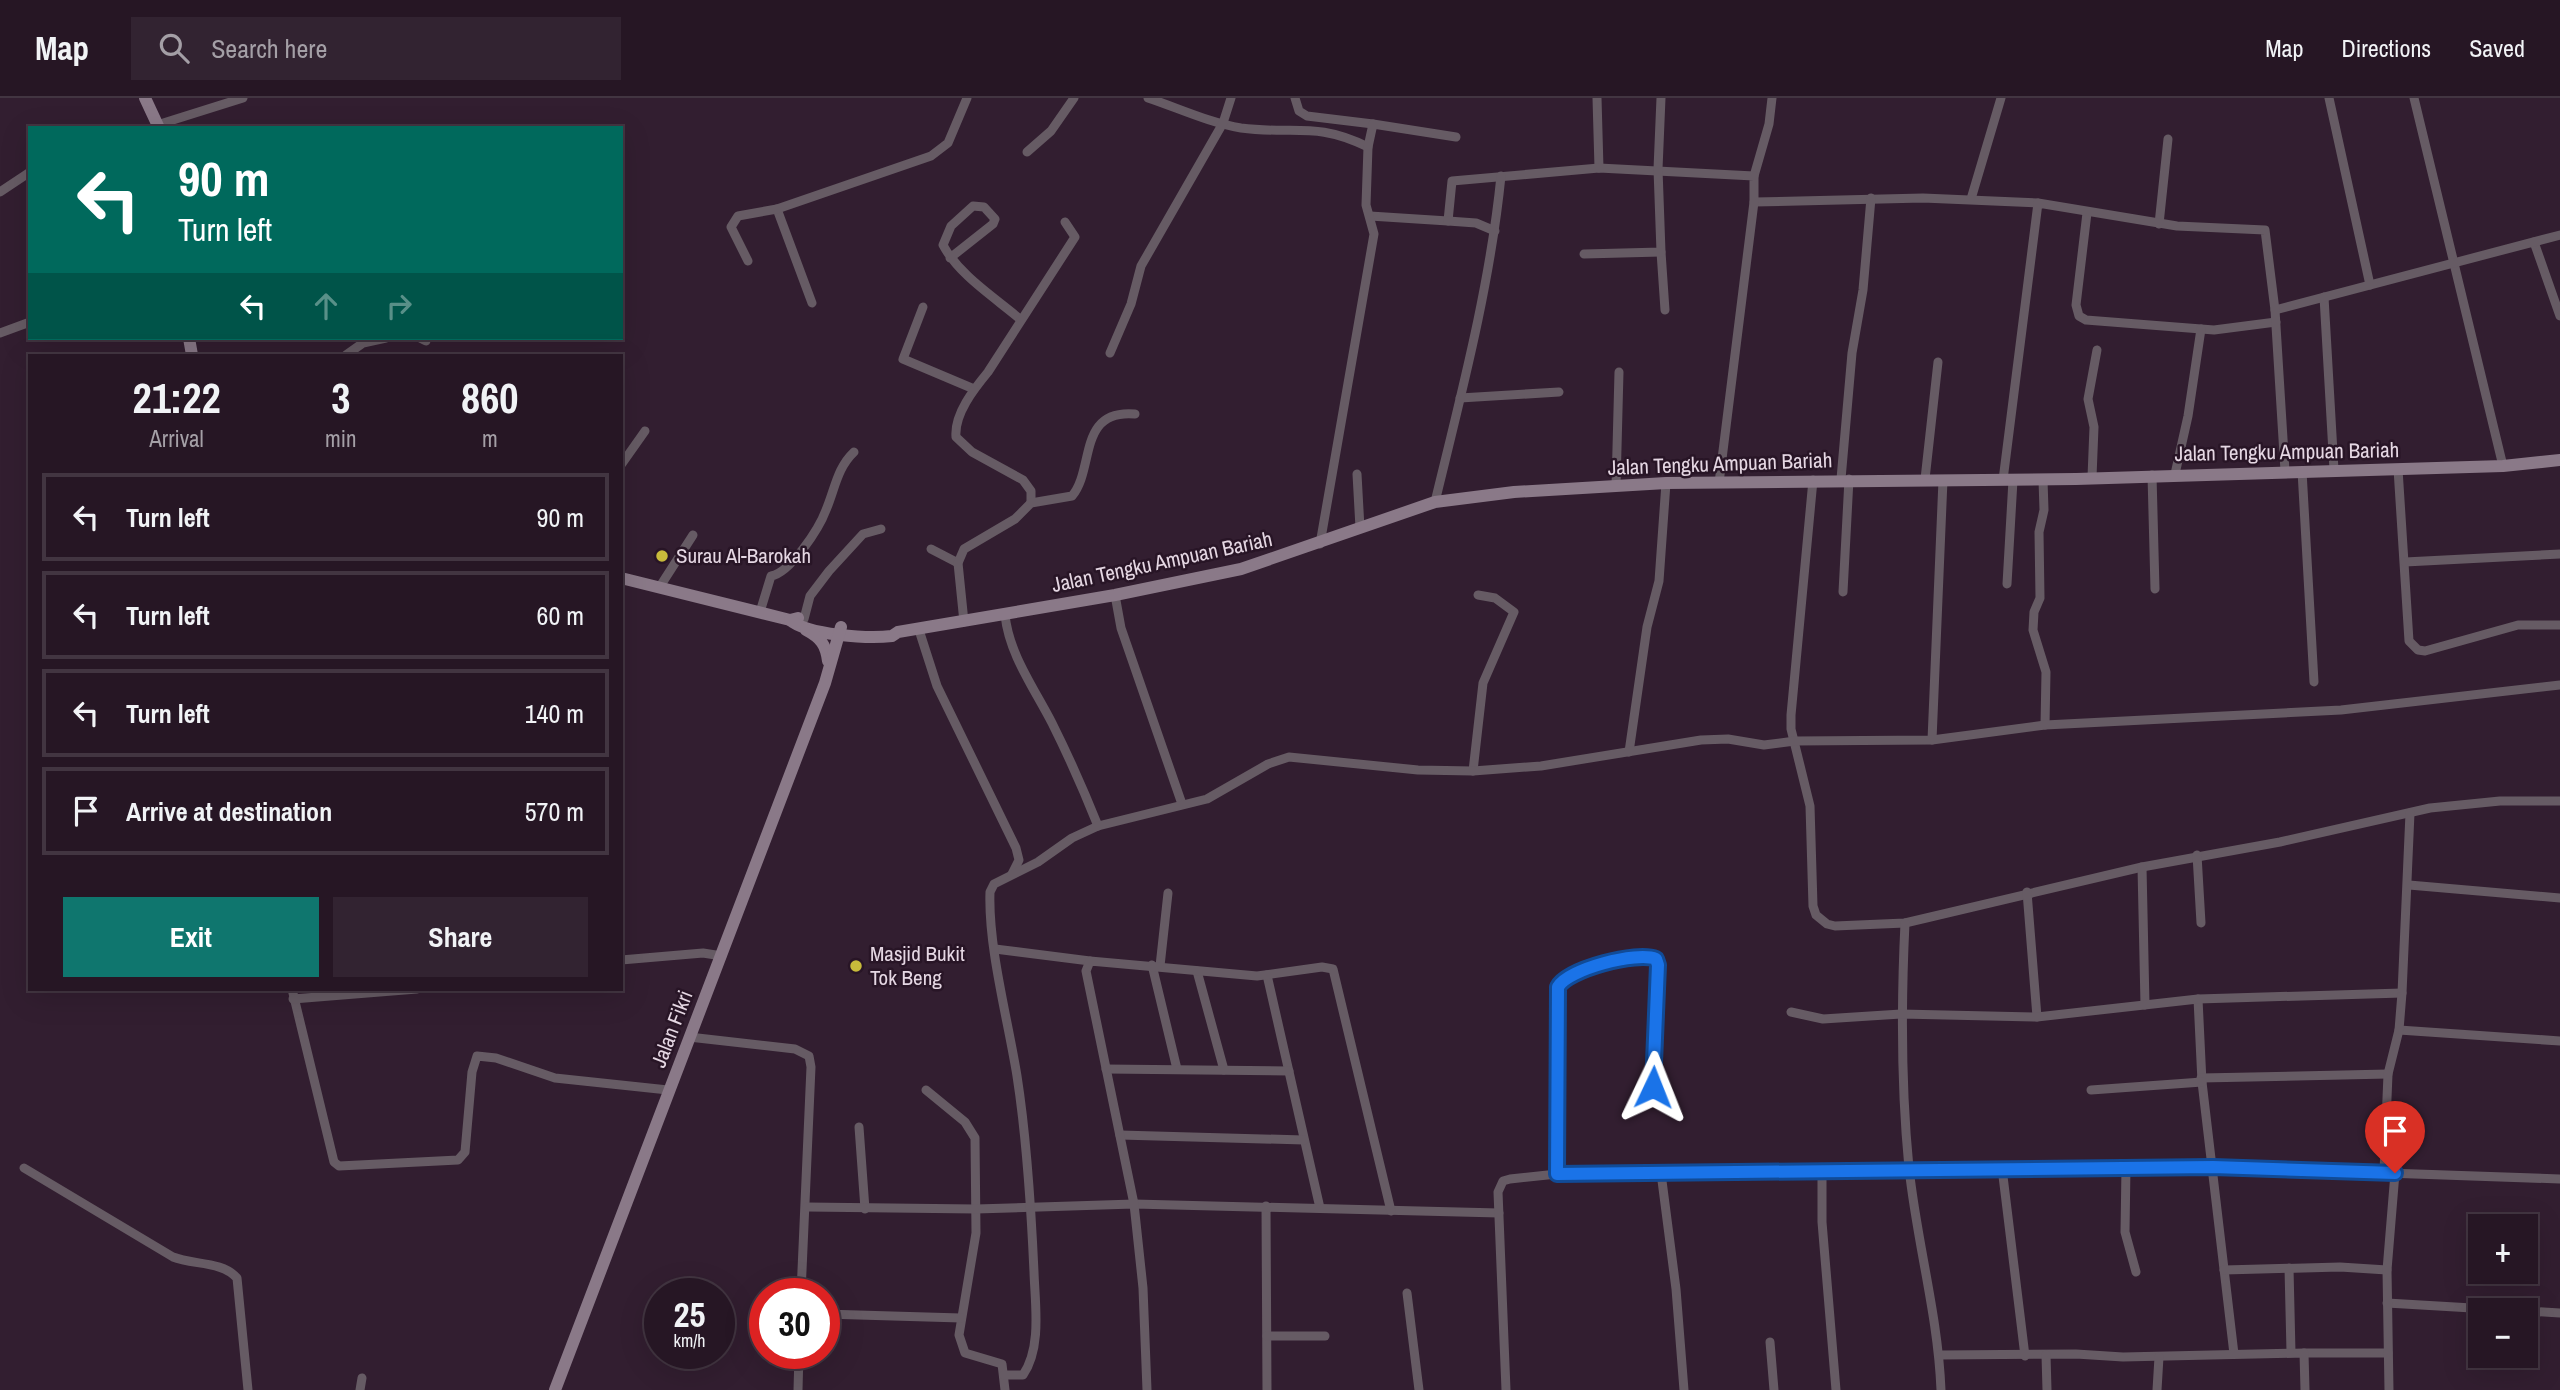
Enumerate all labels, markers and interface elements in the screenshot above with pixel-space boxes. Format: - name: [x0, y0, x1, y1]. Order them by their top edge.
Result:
- search box: [131, 17, 621, 80]
- text: Map: [35, 26, 89, 70]
- icon: search: [155, 29, 193, 67]
- text: Search here: [211, 31, 327, 66]
- text: Map: [2265, 32, 2303, 64]
- text: Directions: [2341, 32, 2431, 64]
- text: Saved: [2469, 32, 2525, 64]
- text: 90 m: [178, 145, 270, 211]
- icon: left: [63, 154, 154, 245]
- text: Turn left: [178, 208, 272, 251]
- icon: left: [234, 287, 272, 325]
- icon: ahead: [307, 287, 345, 325]
- icon: right: [380, 287, 418, 325]
- text: 21:22: [133, 370, 221, 426]
- text: 3: [331, 370, 350, 426]
- text: 860: [461, 370, 519, 426]
- text: Arrival: [149, 423, 204, 454]
- text: min: [325, 423, 357, 454]
- text: m: [482, 423, 498, 454]
- street label: Jalan Tengku Ampuan Bariah: [2174, 435, 2400, 468]
- street label: Jalan Tengku Ampuan Bariah: [1607, 445, 1833, 482]
- icon: left: [67, 498, 105, 536]
- text: Turn left: [126, 500, 210, 535]
- text: 90 m: [537, 500, 584, 535]
- street label: Jalan Tengku Ampuan Bariah: [1049, 524, 1275, 599]
- place label: Surau Al-Barokah: [676, 541, 811, 570]
- marker: Surau Al-Barokah: [654, 548, 670, 564]
- icon: left: [67, 596, 105, 634]
- text: Turn left: [126, 598, 210, 633]
- text: 60 m: [537, 598, 584, 633]
- icon: left: [67, 694, 105, 732]
- text: Turn left: [126, 696, 210, 731]
- text: 140 m: [525, 696, 584, 731]
- icon: arrive: [67, 792, 105, 830]
- text: Arrive at destination: [126, 794, 332, 829]
- text: 570 m: [525, 794, 584, 829]
- button: Exit: [63, 897, 319, 977]
- button: Share: [333, 897, 588, 977]
- place label: Masjid Bukit Tok Beng: [870, 939, 965, 992]
- marker: Masjid Bukit Tok Beng: [848, 958, 864, 974]
- street label: Jalan Fikri: [644, 986, 699, 1072]
- position arrow: [1616, 1050, 1690, 1124]
- pin: [2365, 1101, 2425, 1173]
- icon: arrive: [2376, 1112, 2414, 1150]
- map controls: [2468, 1214, 2538, 1368]
- button: +: [2468, 1214, 2538, 1284]
- speed limit sign: 30: [749, 1278, 840, 1369]
- text: 25: [674, 1291, 705, 1338]
- button: −: [2468, 1298, 2538, 1368]
- text: km/h: [674, 1328, 706, 1353]

